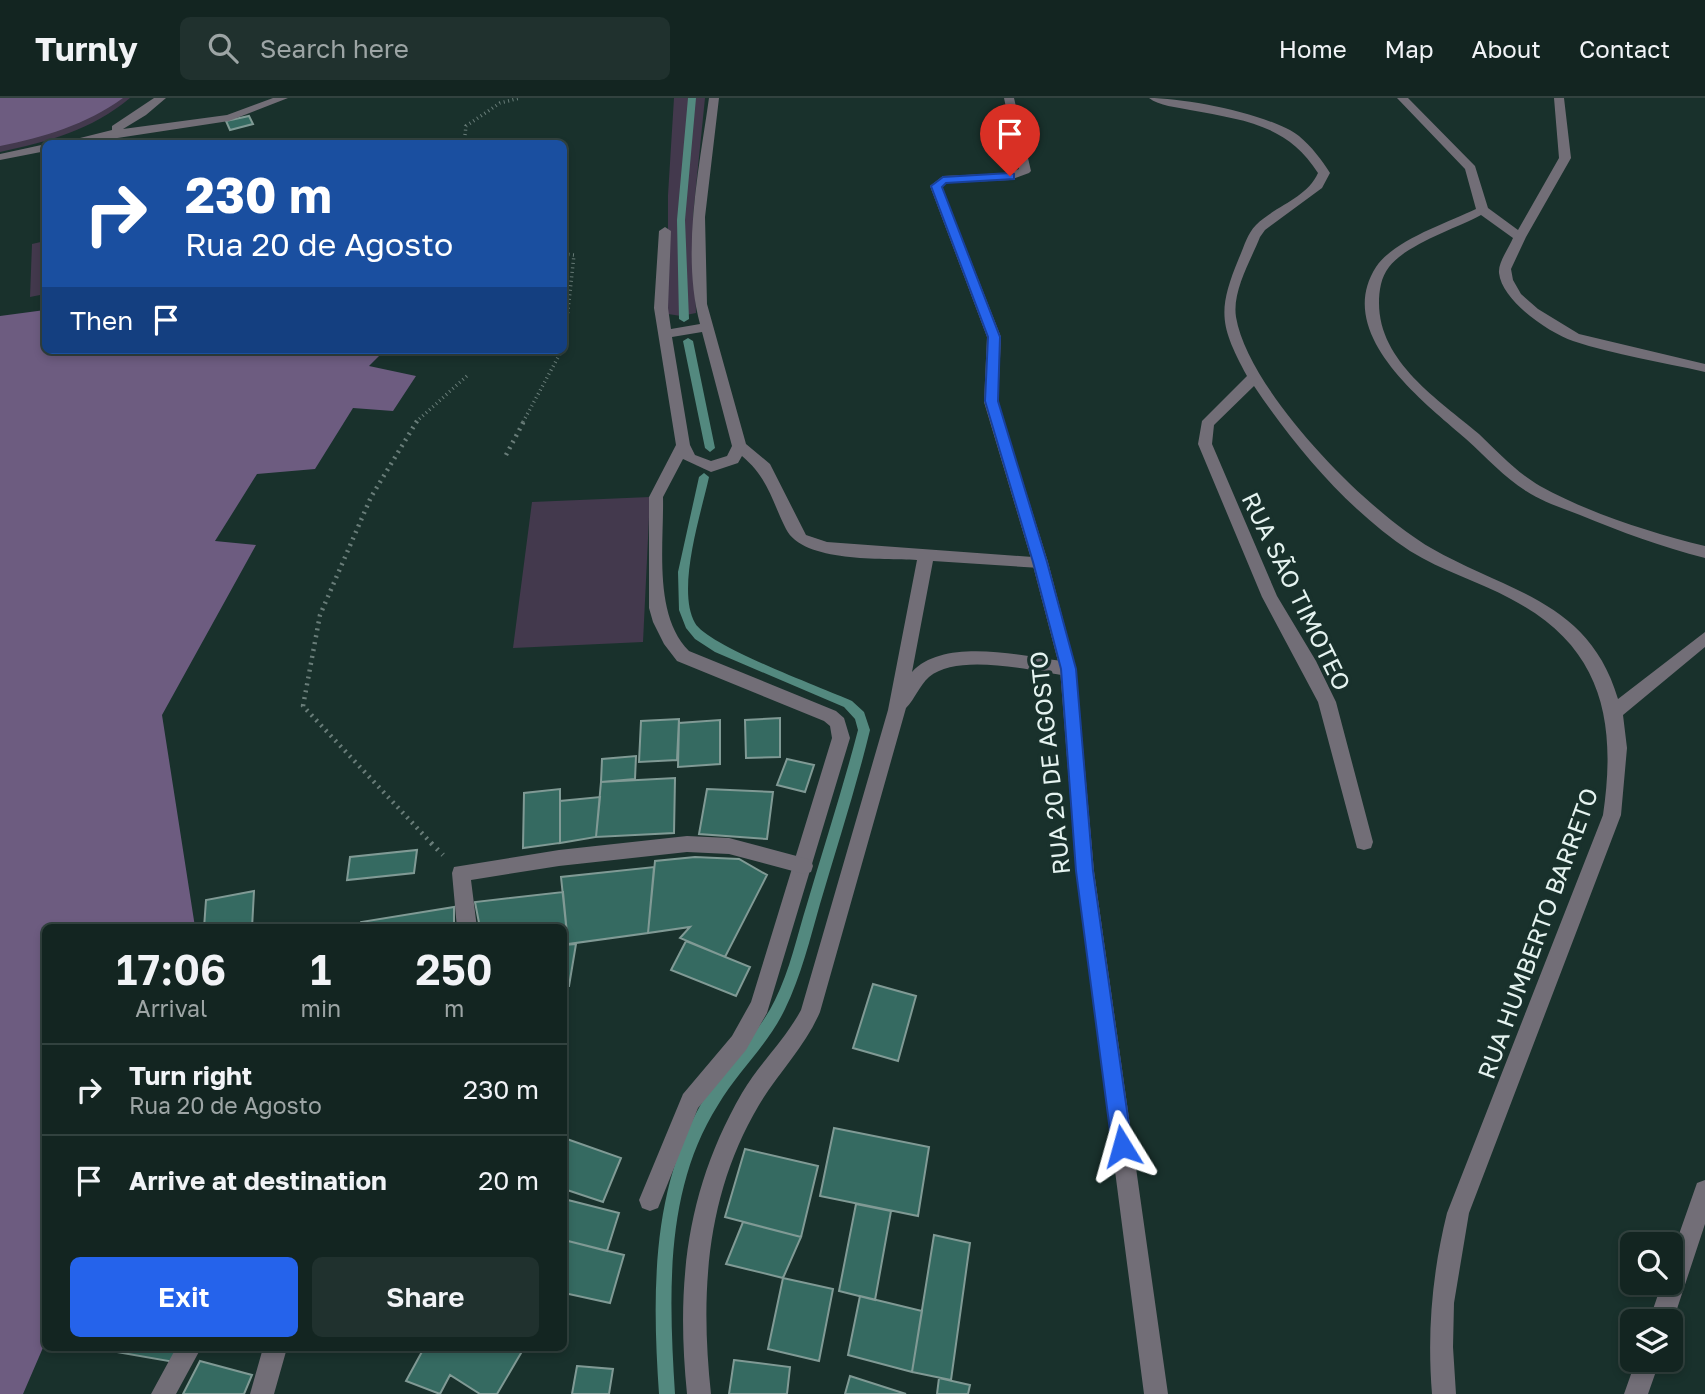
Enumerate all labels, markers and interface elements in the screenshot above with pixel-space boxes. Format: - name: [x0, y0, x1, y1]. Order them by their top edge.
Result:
- search box: [180, 17, 670, 80]
- text: Turnly: [35, 29, 138, 68]
- icon: search: [204, 29, 242, 67]
- text: Search here: [260, 33, 409, 64]
- text: Home: [1279, 34, 1347, 63]
- text: Map: [1385, 34, 1434, 63]
- text: About: [1472, 34, 1541, 63]
- text: Contact: [1579, 34, 1670, 63]
- pin: [980, 104, 1040, 176]
- icon: arrive: [991, 115, 1029, 153]
- text: 230 m: [185, 165, 332, 224]
- icon: right: [70, 168, 161, 259]
- text: Rua 20 de Agosto: [185, 225, 453, 263]
- icon: arrive: [147, 301, 185, 339]
- text: Then: [70, 305, 133, 336]
- street label: RUA SÃO TIMOTEO: [1236, 487, 1358, 695]
- street label: RUA 20 DE AGOSTO: [1023, 650, 1075, 876]
- street label: RUA HUMBERTO BARRETO: [1471, 783, 1603, 1083]
- text: 17:06: [116, 944, 226, 994]
- text: 1: [310, 944, 331, 994]
- text: 250: [416, 944, 493, 994]
- text: Arrival: [135, 994, 207, 1022]
- text: min: [301, 994, 341, 1022]
- text: m: [444, 994, 464, 1022]
- text: Turn right: [129, 1060, 252, 1091]
- icon: right: [70, 1071, 108, 1109]
- text: 230 m: [463, 1074, 539, 1105]
- text: Rua 20 de Agosto: [129, 1091, 322, 1119]
- position arrow: [1085, 1109, 1159, 1183]
- icon: arrive: [70, 1162, 108, 1200]
- text: Arrive at destination: [129, 1165, 387, 1196]
- text: 20 m: [478, 1165, 539, 1196]
- map controls: [1620, 1232, 1683, 1372]
- button: search: [1620, 1232, 1683, 1295]
- button: Exit: [70, 1257, 298, 1337]
- button: Share: [312, 1257, 539, 1337]
- button: layers: [1620, 1309, 1683, 1372]

